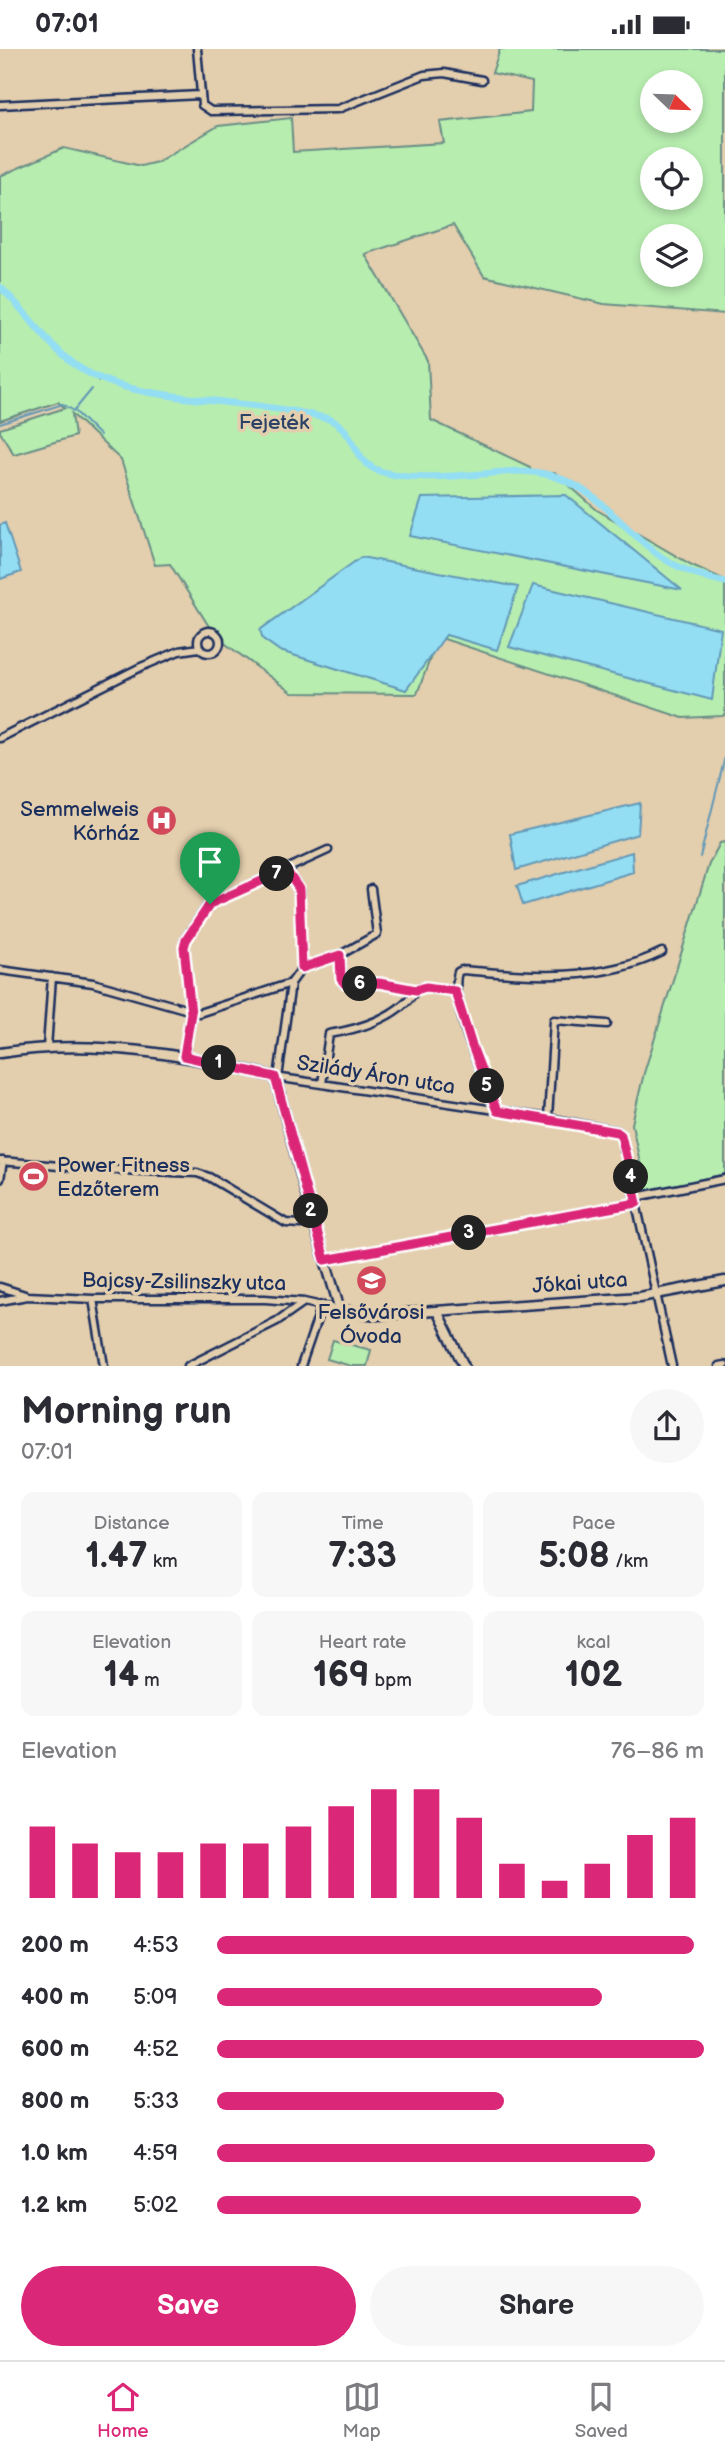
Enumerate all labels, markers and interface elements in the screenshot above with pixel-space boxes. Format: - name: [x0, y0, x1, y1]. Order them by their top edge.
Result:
- text: 07:01: [35, 9, 99, 40]
- north arrow: [640, 70, 704, 133]
- map controls: [640, 70, 703, 287]
- button: locate: [640, 147, 703, 210]
- button: layers: [640, 224, 703, 287]
- park label: Fejeték: [239, 410, 310, 435]
- place label: Semmelweis Kórház: [20, 797, 140, 846]
- hospital icon: Semmelweis Kórház: [145, 804, 179, 838]
- pin: [180, 832, 240, 904]
- icon: arrive: [191, 843, 229, 881]
- pin: 7: [260, 857, 294, 891]
- text: 7: [271, 862, 282, 885]
- pin: 6: [342, 967, 378, 1002]
- text: 6: [354, 972, 365, 995]
- pin: 1: [202, 1045, 236, 1081]
- street label: Szilády Áron utca: [295, 1050, 457, 1100]
- text: 1: [215, 1051, 223, 1074]
- pin: 5: [470, 1069, 504, 1103]
- text: 5: [481, 1074, 492, 1097]
- place label: Power Fitness Edzőterem: [57, 1153, 190, 1202]
- pin: 4: [614, 1159, 648, 1195]
- sports icon: Power Fitness Edzőterem: [17, 1160, 51, 1194]
- text: 4: [625, 1165, 636, 1188]
- pin: 2: [294, 1193, 328, 1229]
- text: 2: [305, 1199, 316, 1222]
- pin: 3: [452, 1215, 486, 1251]
- text: 3: [463, 1221, 474, 1244]
- school or university icon: Felsővárosi Óvoda: [354, 1263, 388, 1297]
- street label: Jókai utca: [531, 1267, 629, 1299]
- street label: Bajcsy-Zsilinszky utca: [82, 1268, 286, 1296]
- place label: Felsővárosi Óvoda: [317, 1300, 425, 1349]
- text: Morning run: [21, 1389, 232, 1434]
- button: share: [630, 1389, 704, 1463]
- text: 07:01: [21, 1438, 73, 1466]
- text: Distance: [94, 1512, 169, 1535]
- text: Time: [341, 1512, 384, 1535]
- text: Pace: [572, 1512, 615, 1535]
- text: 1.47: [85, 1535, 148, 1578]
- text: 7:33: [328, 1535, 397, 1578]
- text: 5:08: [538, 1535, 610, 1578]
- text: km: [148, 1550, 178, 1573]
- text: /km: [610, 1550, 649, 1573]
- text: Elevation: [92, 1631, 171, 1654]
- text: Heart rate: [319, 1631, 406, 1654]
- text: kcal: [576, 1631, 611, 1654]
- text: 14: [103, 1654, 139, 1697]
- text: 169: [313, 1654, 369, 1697]
- text: 102: [565, 1654, 622, 1697]
- text: m: [139, 1669, 160, 1692]
- text: bpm: [369, 1669, 412, 1692]
- text: Elevation: [21, 1737, 117, 1765]
- text: 76–86 m: [611, 1737, 704, 1765]
- text: 200 m: [21, 1931, 89, 1959]
- text: 4:53: [133, 1931, 179, 1959]
- text: 400 m: [21, 1983, 89, 2011]
- text: 5:09: [133, 1983, 178, 2011]
- text: 600 m: [21, 2035, 89, 2063]
- text: 4:52: [133, 2035, 178, 2063]
- text: 800 m: [21, 2087, 89, 2115]
- text: 5:33: [133, 2087, 179, 2115]
- text: 1.0 km: [21, 2139, 88, 2167]
- text: 4:59: [133, 2139, 178, 2167]
- text: 1.2 km: [21, 2191, 87, 2219]
- text: 5:02: [133, 2191, 178, 2219]
- button: Save: [21, 2266, 356, 2346]
- button: Share: [370, 2266, 704, 2346]
- tab: Home: [97, 2378, 149, 2443]
- tab: Map: [343, 2378, 381, 2443]
- tab: Saved: [575, 2378, 628, 2443]

